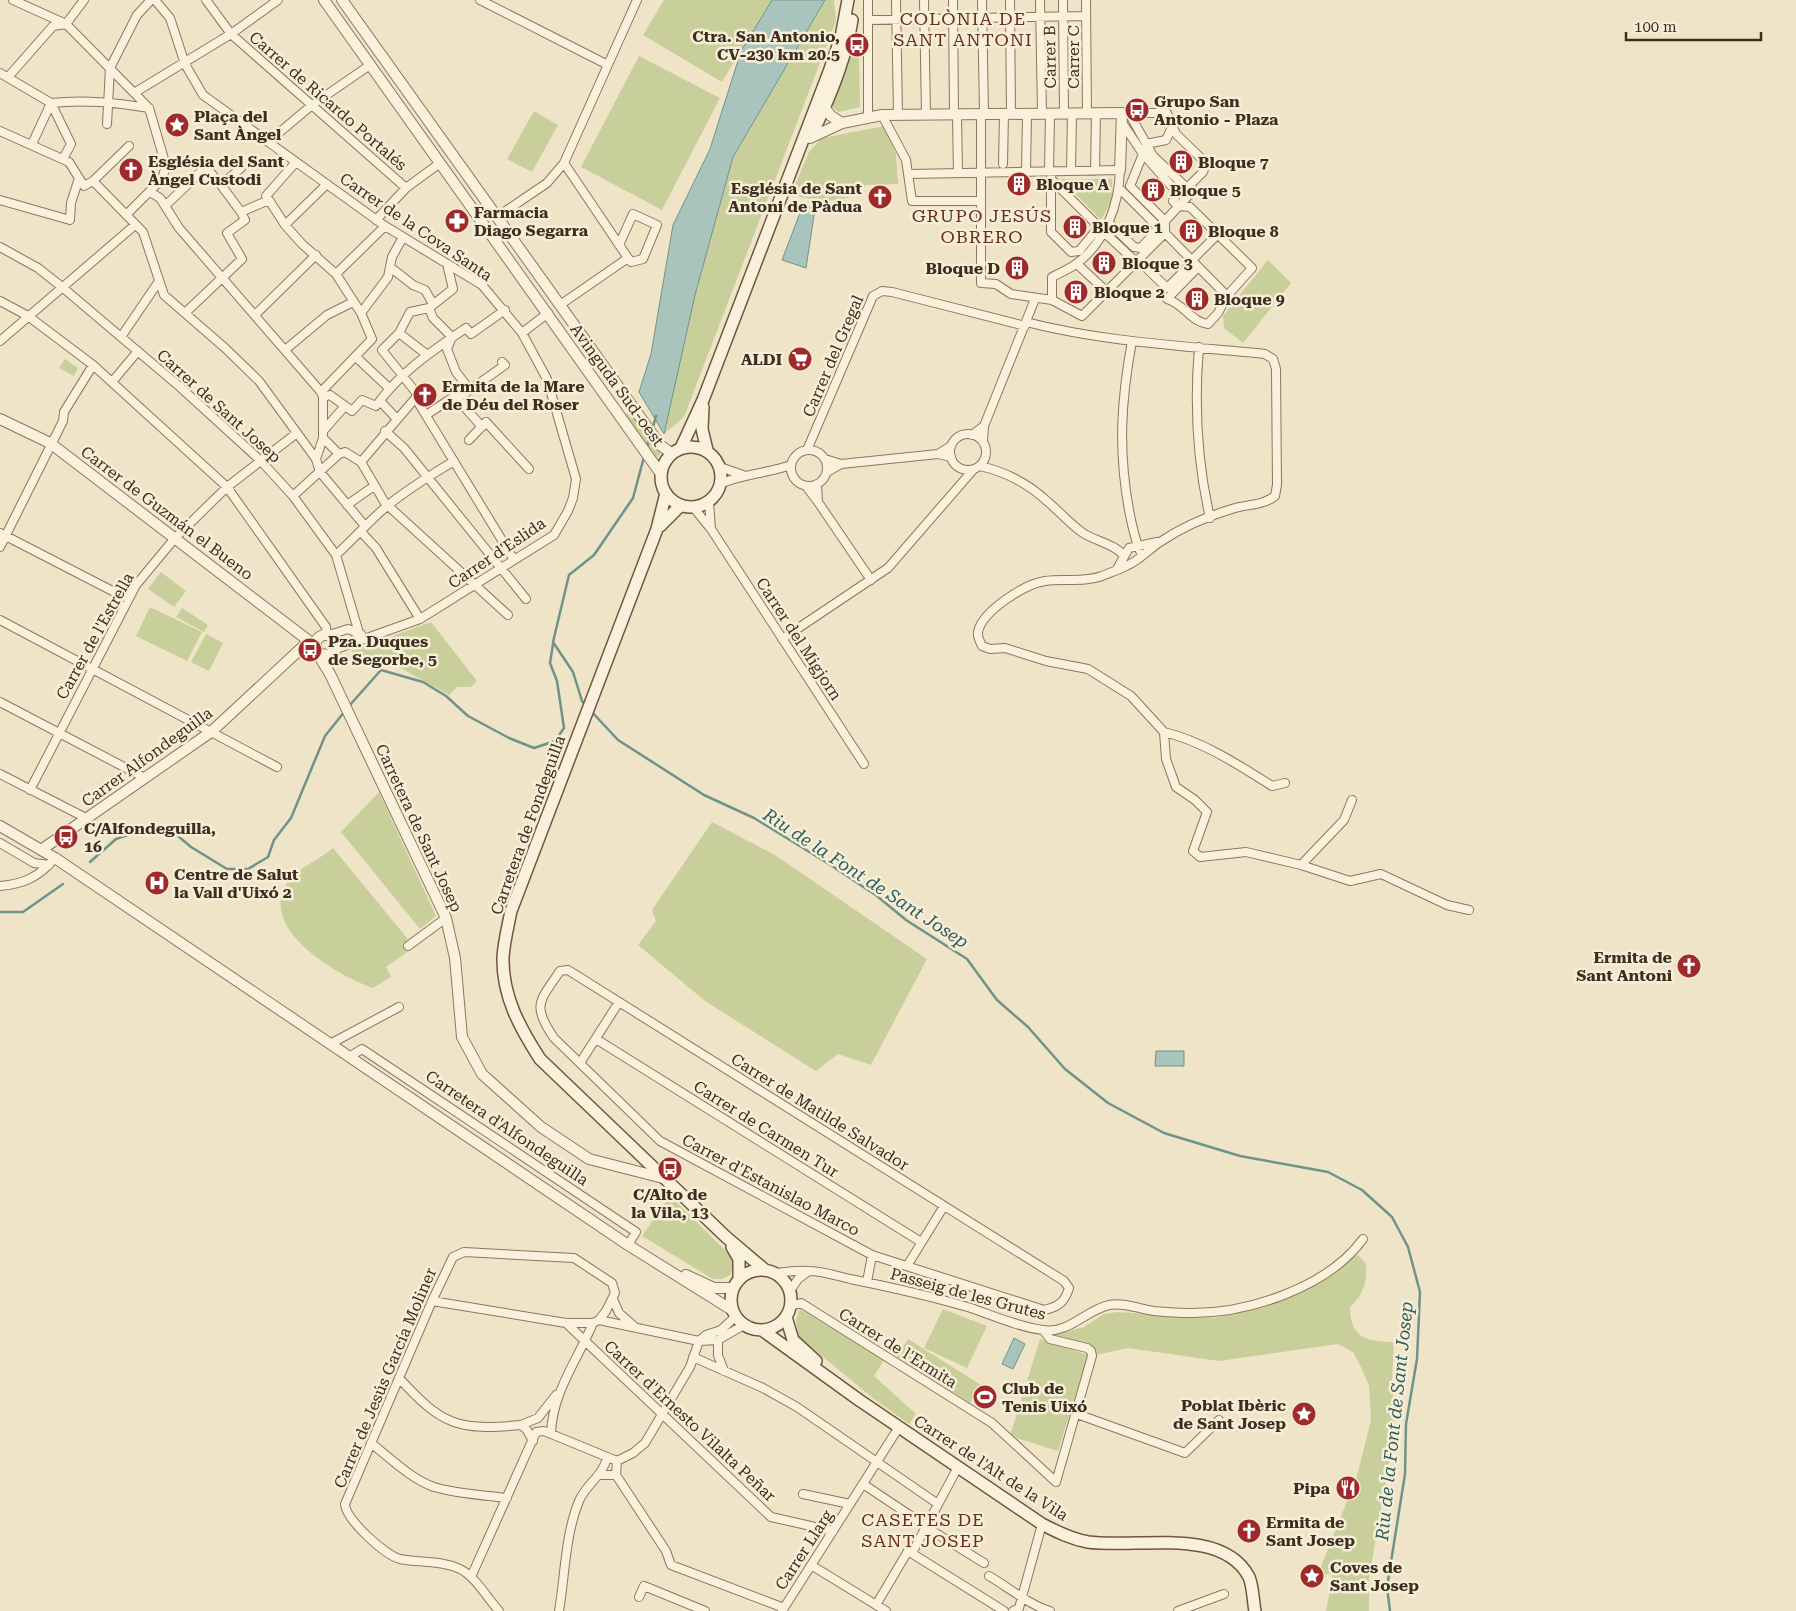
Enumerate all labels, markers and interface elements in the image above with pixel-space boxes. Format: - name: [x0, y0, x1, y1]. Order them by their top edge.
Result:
- district label: COLÒNIA DE SANT ANTONI: [893, 8, 1033, 50]
- scale bar: [1626, 10, 1761, 42]
- text: 100 m: [1634, 18, 1677, 36]
- street label: Carrer B: [1040, 25, 1060, 89]
- street label: Carrer C: [1064, 25, 1083, 89]
- street label: Carrer de Ricardo Portalés: [245, 27, 411, 175]
- place label: Ctra. San Antonio, CV-230 km 20.5: [692, 27, 840, 64]
- bus stop icon: Ctra. San Antonio, CV-230 km 20.5: [844, 32, 870, 58]
- place label: Grupo San Antonio - Plaza: [1154, 92, 1279, 129]
- bus stop icon: Grupo San Antonio - Plaza: [1124, 97, 1150, 123]
- place label: Plaça del Sant Àngel: [194, 107, 282, 144]
- place icon: Plaça del Sant Àngel: [164, 112, 190, 138]
- building icon: Bloque 7: [1168, 149, 1194, 175]
- place label: Església del Sant Àngel Custodi: [148, 152, 285, 189]
- place label: Bloque 7: [1198, 153, 1269, 172]
- church icon: Església del Sant Àngel Custodi: [118, 157, 144, 183]
- street label: Carrer de la Cova Santa: [336, 169, 496, 285]
- building icon: Bloque A: [1006, 171, 1032, 197]
- place label: Bloque A: [1036, 175, 1110, 194]
- building icon: Bloque 5: [1140, 177, 1166, 203]
- place label: Església de Sant Antoni de Pàdua: [728, 179, 863, 216]
- place label: Bloque 5: [1170, 181, 1241, 200]
- church icon: Església de Sant Antoni de Pàdua: [867, 184, 893, 210]
- place label: Farmacia Diago Segarra: [474, 203, 589, 240]
- district label: GRUPO JESÚS OBRERO: [912, 205, 1052, 247]
- pharmacy icon: Farmacia Diago Segarra: [444, 208, 470, 234]
- building icon: Bloque 1: [1062, 214, 1088, 240]
- place label: Bloque 1: [1092, 218, 1163, 237]
- building icon: Bloque 8: [1178, 218, 1204, 244]
- place label: Bloque 8: [1208, 222, 1279, 241]
- building icon: Bloque 3: [1091, 250, 1117, 276]
- place label: Bloque 3: [1122, 254, 1193, 273]
- building icon: Bloque D: [1004, 255, 1030, 281]
- place label: Bloque D: [925, 259, 1000, 278]
- building icon: Bloque 2: [1063, 279, 1089, 305]
- place label: Bloque 2: [1094, 283, 1165, 302]
- building icon: Bloque 9: [1184, 286, 1210, 312]
- place label: Bloque 9: [1214, 290, 1285, 309]
- street label: Carrer del Gregal: [799, 292, 867, 420]
- street label: Avinguda Sud-oest: [566, 320, 668, 450]
- street label: Carrer de Sant Josep: [153, 345, 285, 467]
- supermarket icon: ALDI: [787, 346, 813, 372]
- place label: ALDI: [741, 350, 782, 369]
- place label: Ermita de la Mare de Déu del Roser: [442, 377, 585, 414]
- church icon: Ermita de la Mare de Déu del Roser: [412, 382, 438, 408]
- street label: Carrer de Guzmán el Bueno: [77, 442, 257, 584]
- street label: Carrer d'Eslida: [445, 513, 550, 593]
- street label: Carrer de l'Estrella: [52, 569, 138, 703]
- street label: Carrer del Migjorn: [752, 574, 846, 704]
- place label: Pza. Duques de Segorbe, 5: [328, 632, 437, 669]
- bus stop icon: Pza. Duques de Segorbe, 5: [297, 637, 323, 663]
- street label: Carrer Alfondeguilla: [78, 703, 216, 811]
- street label: Carretera de Fondeguilla: [487, 732, 569, 917]
- street label: Carretera de Sant Josep: [372, 741, 466, 915]
- water label: Riu de la Font de Sant Josep: [759, 803, 972, 952]
- place label: C/Alfondeguilla, 16: [84, 819, 216, 856]
- bus stop icon: C/Alfondeguilla, 16: [53, 824, 79, 850]
- place label: Centre de Salut la Vall d'Uixó 2: [174, 865, 299, 902]
- hospital icon: Centre de Salut la Vall d'Uixó 2: [144, 870, 170, 896]
- place label: Ermita de Sant Antoni: [1576, 948, 1673, 985]
- church icon: Ermita de Sant Antoni: [1676, 953, 1702, 979]
- street label: Carrer de Matilde Salvador: [728, 1049, 913, 1175]
- street label: Carretera d'Alfondeguilla: [422, 1066, 592, 1190]
- street label: Carrer de Carmen Tur: [690, 1077, 842, 1182]
- street label: Carrer d'Estanislao Marco: [679, 1130, 863, 1240]
- bus stop icon: C/Alto de la Vila, 13: [657, 1156, 683, 1182]
- place label: C/Alto de la Vila, 13: [631, 1185, 709, 1222]
- street label: Passeig de les Grutes: [888, 1264, 1048, 1324]
- street label: Carrer de Jesús García Moliner: [330, 1265, 440, 1491]
- water label: Riu de la Font de Sant Josep: [1371, 1300, 1417, 1543]
- street label: Carrer de l'Ermita: [835, 1304, 961, 1392]
- street label: Carrer d'Ernesto Vilalta Peñar: [600, 1337, 780, 1506]
- place label: Club de Tenis Uixó: [1002, 1379, 1087, 1416]
- sports icon: Club de Tenis Uixó: [972, 1384, 998, 1410]
- place label: Poblat Ibèric de Sant Josep: [1173, 1396, 1286, 1433]
- place icon: Poblat Ibèric de Sant Josep: [1291, 1401, 1317, 1427]
- street label: Carrer de l'Alt de la Vila: [910, 1411, 1072, 1525]
- restaurant icon: Pipa: [1335, 1475, 1361, 1501]
- place label: Pipa: [1293, 1479, 1331, 1498]
- street label: Carrer Llarg: [771, 1506, 837, 1594]
- district label: CASETES DE SANT JOSEP: [861, 1509, 985, 1551]
- place label: Ermita de Sant Josep: [1266, 1513, 1355, 1550]
- church icon: Ermita de Sant Josep: [1236, 1518, 1262, 1544]
- place label: Coves de Sant Josep: [1330, 1558, 1419, 1595]
- place icon: Coves de Sant Josep: [1299, 1563, 1325, 1589]

